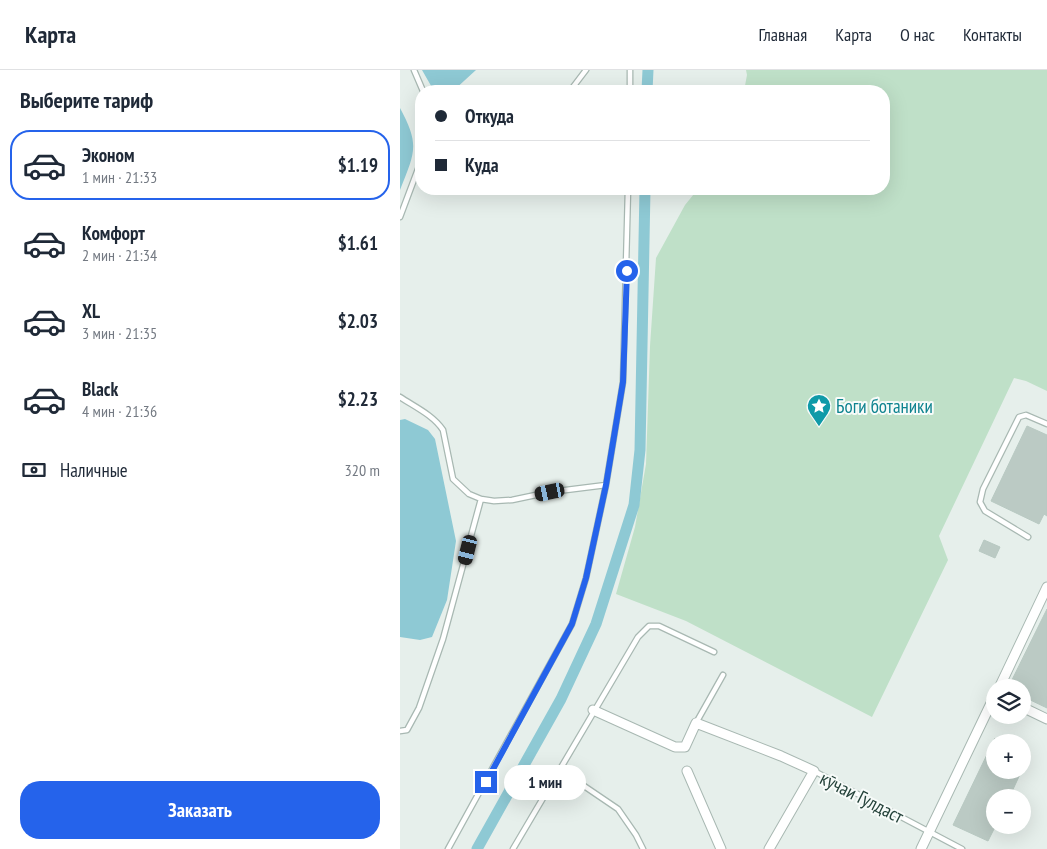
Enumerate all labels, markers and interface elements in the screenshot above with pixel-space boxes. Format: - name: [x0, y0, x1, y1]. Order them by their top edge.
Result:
- text: Карта: [25, 19, 76, 50]
- text: Главная: [759, 23, 807, 46]
- text: Карта: [835, 23, 872, 46]
- text: О нас: [900, 23, 935, 46]
- text: Контакты: [963, 23, 1022, 46]
- text: Выберите тариф: [20, 86, 153, 114]
- text: Откуда: [465, 104, 514, 128]
- icon: car: [22, 143, 67, 188]
- text: Эконом: [82, 143, 135, 167]
- text: $1.19: [338, 153, 378, 177]
- text: Куда: [465, 153, 499, 177]
- text: 1 мин · 21:33: [82, 167, 157, 187]
- icon: car: [22, 221, 67, 266]
- text: Комфорт: [82, 221, 145, 245]
- text: $1.61: [338, 231, 378, 255]
- text: 2 мин · 21:34: [82, 245, 157, 265]
- route start: [616, 260, 638, 282]
- icon: car: [22, 299, 67, 344]
- text: XL: [82, 299, 100, 323]
- text: $2.03: [338, 309, 378, 333]
- text: 3 мин · 21:35: [82, 323, 157, 343]
- icon: car: [22, 377, 67, 422]
- text: Black: [82, 377, 118, 401]
- text: $2.23: [338, 387, 378, 411]
- place icon: Боги ботаники: [806, 393, 832, 427]
- place label: Боги ботаники: [836, 394, 933, 418]
- text: 4 мин · 21:36: [82, 401, 157, 421]
- icon: cash: [20, 456, 48, 484]
- text: Наличные: [60, 458, 128, 482]
- text: 320 m: [345, 460, 380, 480]
- car: [533, 482, 566, 502]
- car: [457, 534, 478, 566]
- map controls: [986, 679, 1031, 834]
- button: layers: [986, 679, 1031, 724]
- button: +: [986, 734, 1031, 779]
- callout: 1 мин: [504, 764, 586, 800]
- street label: кӯчаи Гулдаст: [816, 766, 908, 829]
- route end: [475, 771, 497, 793]
- text: 1 мин: [528, 772, 562, 792]
- button: Заказать: [20, 781, 380, 839]
- button: −: [986, 789, 1031, 834]

